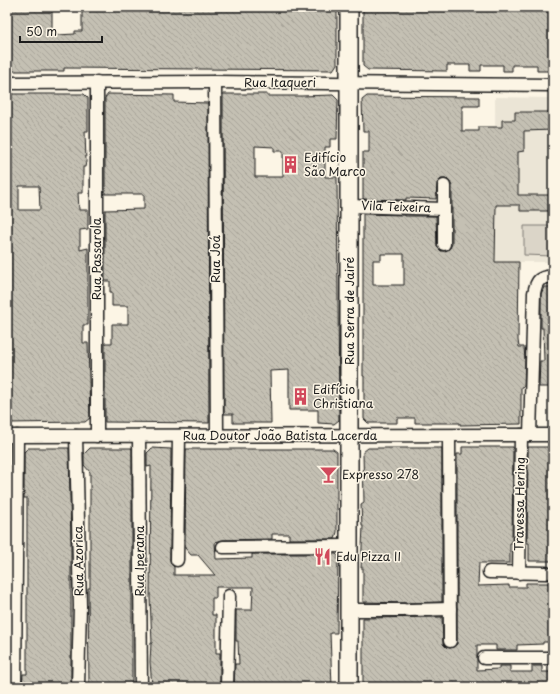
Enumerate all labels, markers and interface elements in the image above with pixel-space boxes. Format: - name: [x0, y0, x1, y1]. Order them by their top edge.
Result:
- scale bar: [20, 18, 102, 44]
- text: 50 m: [26, 22, 57, 40]
- street label: Rua Itaqueri: [244, 73, 316, 91]
- place label: Edifício São Marco: [304, 148, 366, 180]
- building icon: Edifício São Marco: [281, 155, 301, 175]
- street label: Vila Teixeira: [361, 196, 432, 216]
- street label: Rua Passarola: [87, 217, 105, 300]
- street label: Rua Joá: [206, 235, 224, 283]
- street label: Rua Serra de Jairé: [340, 257, 358, 365]
- place label: Edifício Christiana: [313, 380, 374, 412]
- building icon: Edifício Christiana: [290, 387, 310, 407]
- street label: Rua Doutor João Batista Lacerda: [183, 426, 378, 444]
- street label: Travessa Hering: [509, 457, 529, 551]
- bar icon: Expresso 278: [319, 465, 339, 485]
- place label: Expresso 278: [342, 465, 419, 483]
- street label: Rua Azorica: [68, 525, 88, 596]
- street label: Rua Iperana: [130, 525, 148, 597]
- restaurant icon: Edu Pizza II: [313, 547, 333, 567]
- place label: Edu Pizza II: [336, 547, 401, 565]

